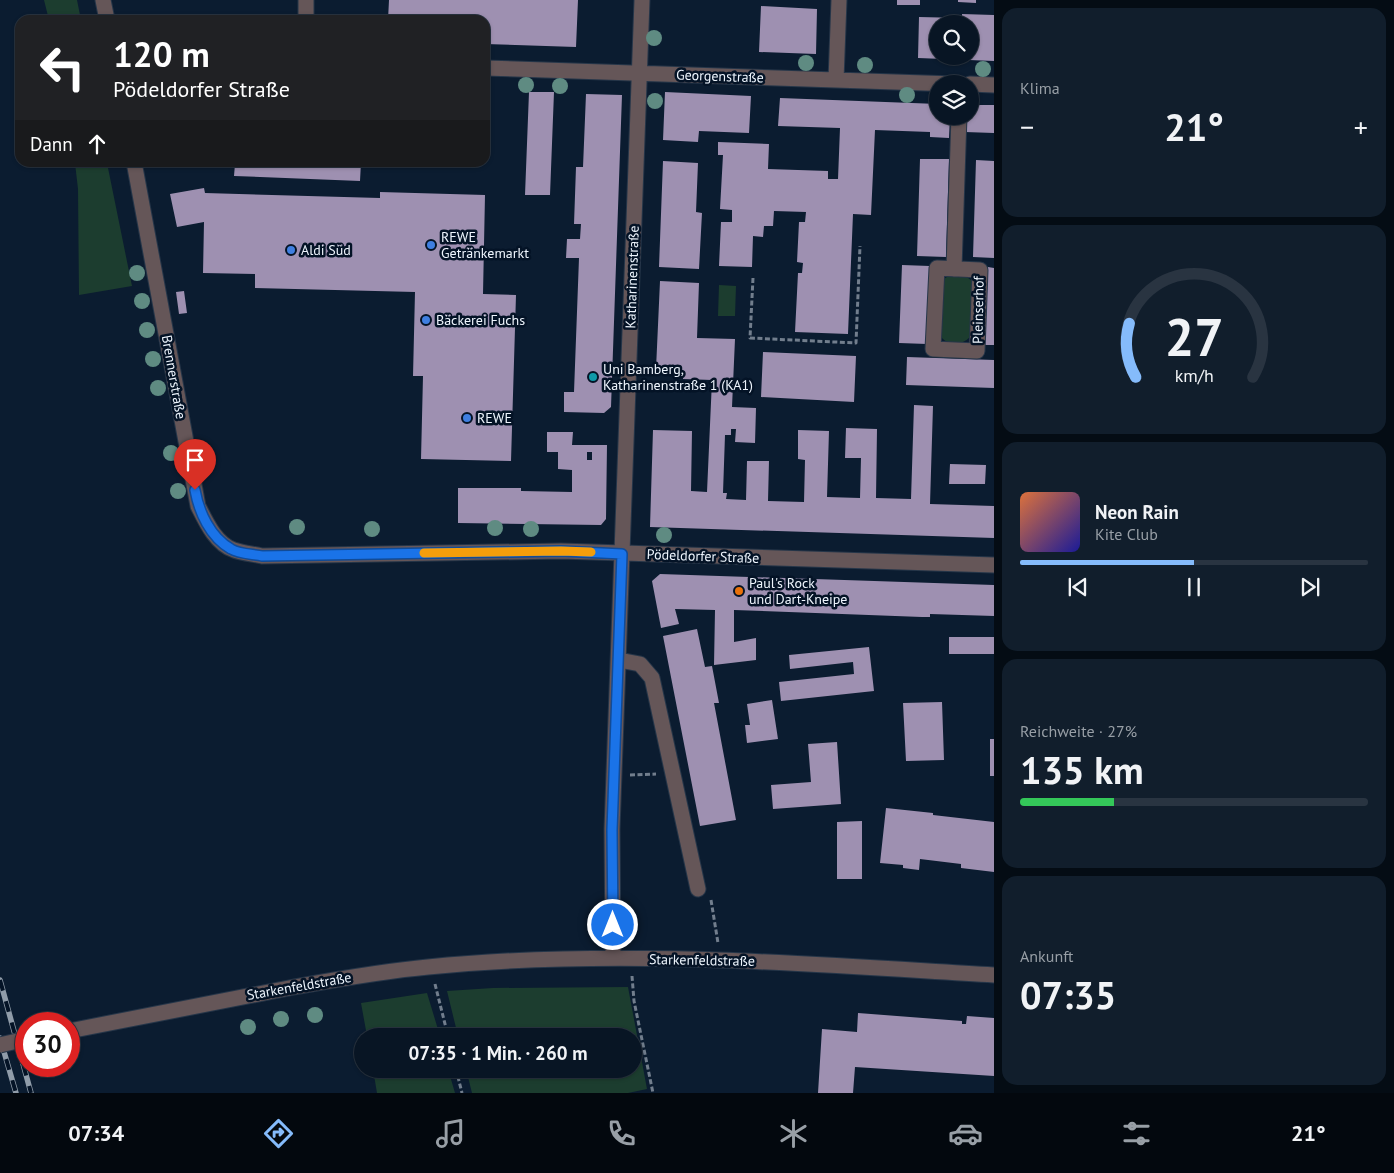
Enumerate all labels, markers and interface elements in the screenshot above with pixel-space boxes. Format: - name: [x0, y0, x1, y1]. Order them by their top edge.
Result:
- map controls: [929, 15, 979, 125]
- button: search: [929, 15, 979, 65]
- text: 120 m: [113, 31, 210, 77]
- icon: left: [30, 35, 95, 100]
- street label: Georgenstraße: [676, 65, 764, 87]
- text: Pödeldorfer Straße: [113, 75, 290, 103]
- button: layers: [929, 75, 979, 125]
- text: Klima: [1020, 78, 1060, 98]
- text: 21°: [1164, 102, 1224, 151]
- text: −: [1020, 108, 1034, 145]
- text: +: [1354, 108, 1368, 145]
- icon: ahead: [83, 130, 111, 158]
- text: Dann: [30, 132, 73, 156]
- street label: Katharinenstraße: [621, 225, 643, 329]
- place label: REWE Getränkemarkt: [441, 228, 529, 262]
- marker: REWE Getränkemarkt: [425, 239, 437, 251]
- place label: Aldi Süd: [301, 241, 351, 259]
- marker: Aldi Süd: [285, 244, 297, 256]
- street label: Pleinserhof: [968, 275, 988, 344]
- text: 27: [1165, 303, 1223, 370]
- place label: Bäckerei Fuchs: [436, 311, 525, 329]
- marker: Bäckerei Fuchs: [420, 314, 432, 326]
- street label: Brennerstraße: [158, 334, 190, 420]
- place label: Uni Bamberg, Katharinenstraße 1 (KA1): [603, 360, 753, 394]
- text: km/h: [1174, 364, 1214, 387]
- marker: Uni Bamberg, Katharinenstraße 1 (KA1): [587, 371, 599, 383]
- place label: REWE: [477, 409, 512, 427]
- marker: REWE: [461, 412, 473, 424]
- pin: [174, 439, 216, 490]
- icon: arrive: [181, 446, 209, 474]
- text: Neon Rain: [1095, 500, 1179, 524]
- text: Kite Club: [1095, 524, 1158, 544]
- street label: Pödeldorfer Straße: [646, 545, 760, 567]
- icon: previous: [1064, 573, 1092, 601]
- icon: pause: [1180, 573, 1208, 601]
- icon: next: [1296, 573, 1324, 601]
- place label: Paul's Rock und Dart-Kneipe: [749, 574, 847, 608]
- marker: Paul's Rock und Dart-Kneipe: [733, 585, 745, 597]
- text: Reichweite · 27%: [1020, 721, 1137, 741]
- text: 135 km: [1020, 745, 1144, 794]
- position arrow: [586, 898, 638, 950]
- text: Ankunft: [1020, 946, 1073, 966]
- street label: Starkenfeldstraße: [649, 950, 755, 970]
- street label: Starkenfeldstraße: [245, 968, 353, 1004]
- text: 07:35: [1020, 970, 1116, 1019]
- speed limit sign: 30: [15, 1012, 80, 1077]
- text: 07:35 · 1 Min. · 260 m: [408, 1041, 588, 1065]
- icon: directions: [261, 1116, 296, 1151]
- icon: music: [433, 1116, 468, 1151]
- icon: phone: [604, 1116, 639, 1151]
- icon: climate: [776, 1116, 811, 1151]
- icon: car: [948, 1116, 983, 1151]
- icon: filters: [1119, 1116, 1154, 1151]
- text: 07:34: [68, 1119, 124, 1147]
- text: 21°: [1291, 1119, 1326, 1147]

